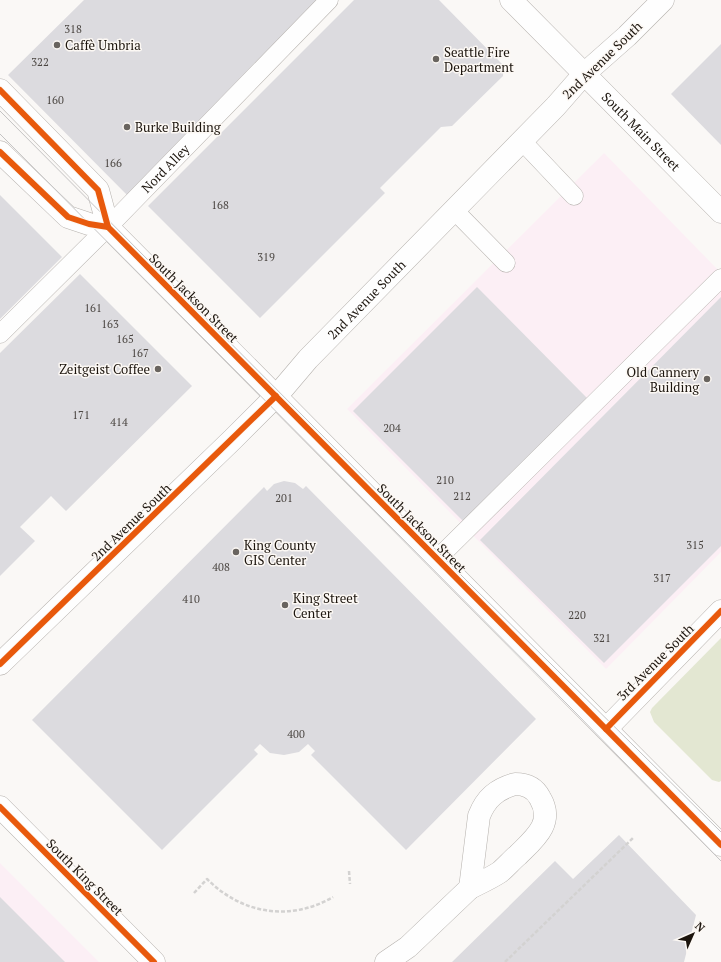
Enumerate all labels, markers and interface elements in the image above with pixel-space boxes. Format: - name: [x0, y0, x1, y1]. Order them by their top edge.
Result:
- street label: 2nd Avenue South: [558, 17, 646, 103]
- house number: 318: [64, 22, 82, 36]
- place label: Caffè Umbria: [65, 36, 141, 54]
- marker: Caffè Umbria: [52, 40, 62, 50]
- place label: Seattle Fire Department: [444, 43, 514, 76]
- marker: Seattle Fire Department: [431, 54, 441, 64]
- house number: 322: [31, 55, 49, 69]
- street label: South Main Street: [598, 88, 685, 175]
- house number: 160: [46, 93, 64, 107]
- place label: Burke Building: [135, 118, 221, 136]
- marker: Burke Building: [122, 122, 132, 132]
- street label: Nord Alley: [137, 140, 193, 197]
- house number: 166: [104, 156, 122, 170]
- house number: 168: [211, 198, 229, 212]
- street label: South Jackson Street: [145, 249, 243, 347]
- house number: 319: [257, 250, 275, 264]
- street label: 2nd Avenue South: [323, 256, 410, 343]
- house number: 161: [84, 301, 102, 315]
- house number: 163: [101, 317, 119, 331]
- house number: 165: [116, 332, 134, 346]
- house number: 167: [131, 346, 149, 360]
- place label: Zeitgeist Coffee: [59, 360, 150, 378]
- place label: Old Cannery Building: [626, 363, 699, 396]
- marker: Zeitgeist Coffee: [153, 364, 163, 374]
- marker: Old Cannery Building: [702, 374, 712, 384]
- house number: 171: [72, 408, 90, 422]
- house number: 414: [110, 415, 128, 429]
- house number: 204: [383, 421, 401, 435]
- house number: 210: [436, 473, 454, 487]
- street label: 2nd Avenue South: [87, 479, 175, 565]
- street label: South Jackson Street: [373, 479, 471, 577]
- house number: 212: [453, 489, 471, 503]
- house number: 201: [275, 491, 293, 505]
- place label: King County GIS Center: [244, 536, 316, 569]
- house number: 315: [686, 538, 704, 552]
- marker: King County GIS Center: [231, 547, 241, 557]
- house number: 408: [212, 560, 230, 574]
- house number: 317: [653, 571, 671, 585]
- place label: King Street Center: [293, 589, 358, 622]
- house number: 410: [182, 592, 200, 606]
- marker: King Street Center: [280, 600, 290, 610]
- house number: 220: [568, 608, 586, 622]
- street label: 3rd Avenue South: [613, 619, 698, 704]
- house number: 321: [593, 631, 611, 645]
- house number: 400: [287, 727, 305, 741]
- street label: South King Street: [43, 835, 128, 920]
- north arrow: [673, 914, 713, 954]
- text: N: [692, 919, 708, 935]

